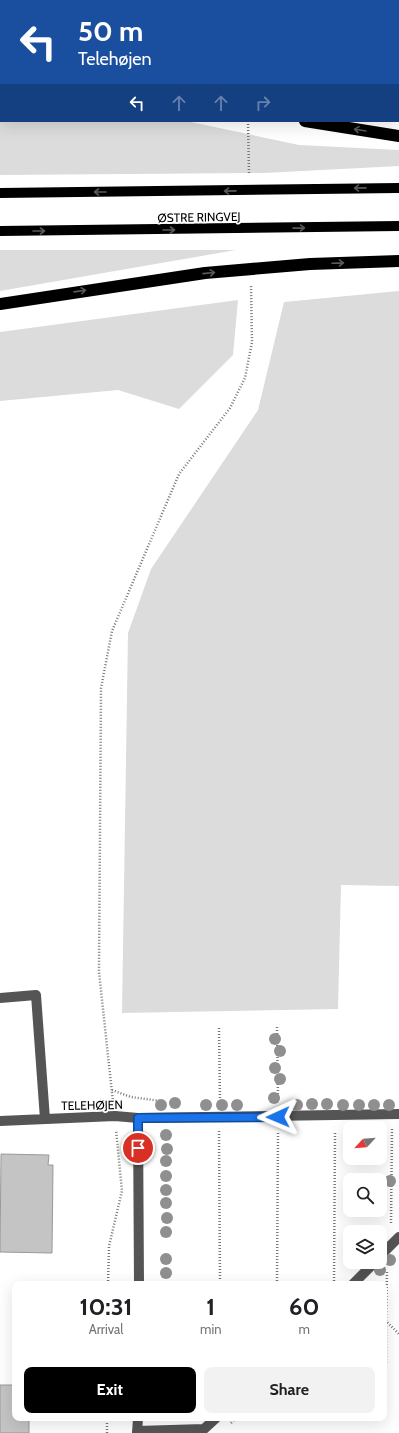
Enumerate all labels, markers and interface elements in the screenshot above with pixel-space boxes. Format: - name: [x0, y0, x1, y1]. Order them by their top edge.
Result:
- text: 50 m: [78, 14, 143, 48]
- icon: left: [12, 16, 64, 68]
- text: Telehøjen: [78, 48, 152, 70]
- icon: left: [126, 92, 148, 114]
- icon: ahead: [168, 92, 190, 114]
- icon: ahead: [210, 92, 232, 114]
- icon: right: [252, 92, 274, 114]
- one-way arrow: [354, 126, 367, 134]
- one-way arrow: [354, 184, 367, 192]
- one-way arrow: [224, 187, 237, 194]
- one-way arrow: [94, 188, 107, 196]
- street label: ØSTRE RINGVEJ: [157, 209, 241, 225]
- one-way arrow: [292, 224, 305, 232]
- one-way arrow: [162, 226, 175, 234]
- one-way arrow: [32, 227, 45, 235]
- one-way arrow: [331, 259, 344, 267]
- one-way arrow: [202, 269, 215, 276]
- one-way arrow: [73, 287, 86, 295]
- position arrow: [257, 1096, 299, 1138]
- street label: TELEHØJEN: [61, 1097, 123, 1113]
- north arrow: [343, 1121, 387, 1165]
- map controls: [343, 1121, 387, 1269]
- pin: [121, 1131, 155, 1165]
- icon: arrive: [127, 1137, 149, 1159]
- button: search: [343, 1173, 387, 1217]
- button: layers: [343, 1225, 387, 1269]
- text: 10:31: [80, 1292, 132, 1321]
- text: 1: [206, 1292, 215, 1321]
- text: 60: [289, 1292, 319, 1321]
- text: Arrival: [89, 1321, 123, 1337]
- text: min: [200, 1321, 221, 1337]
- text: m: [299, 1321, 310, 1337]
- button: Exit: [24, 1367, 196, 1413]
- button: Share: [204, 1367, 375, 1413]

